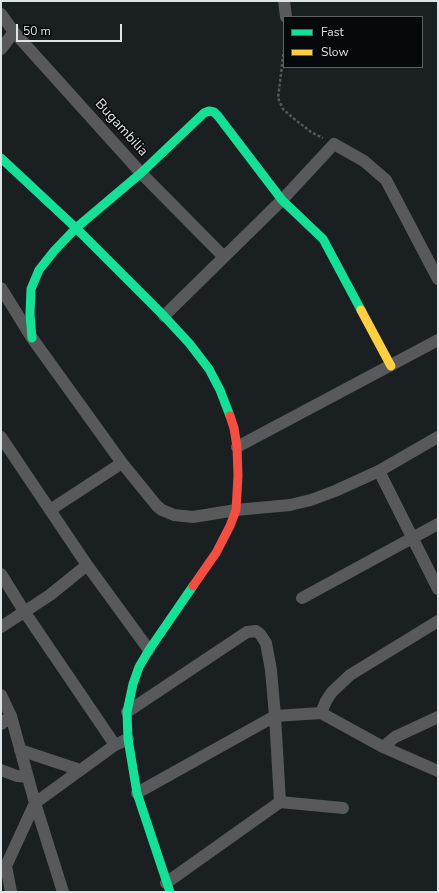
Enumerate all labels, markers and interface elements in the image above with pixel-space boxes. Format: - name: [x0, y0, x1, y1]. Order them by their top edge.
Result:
- scale bar: [18, 16, 124, 42]
- legend: [283, 16, 423, 68]
- text: 50 m: [23, 23, 51, 39]
- text: Fast: [321, 24, 344, 40]
- text: Slow: [321, 44, 349, 60]
- street label: Bugambilia: [91, 96, 151, 160]

